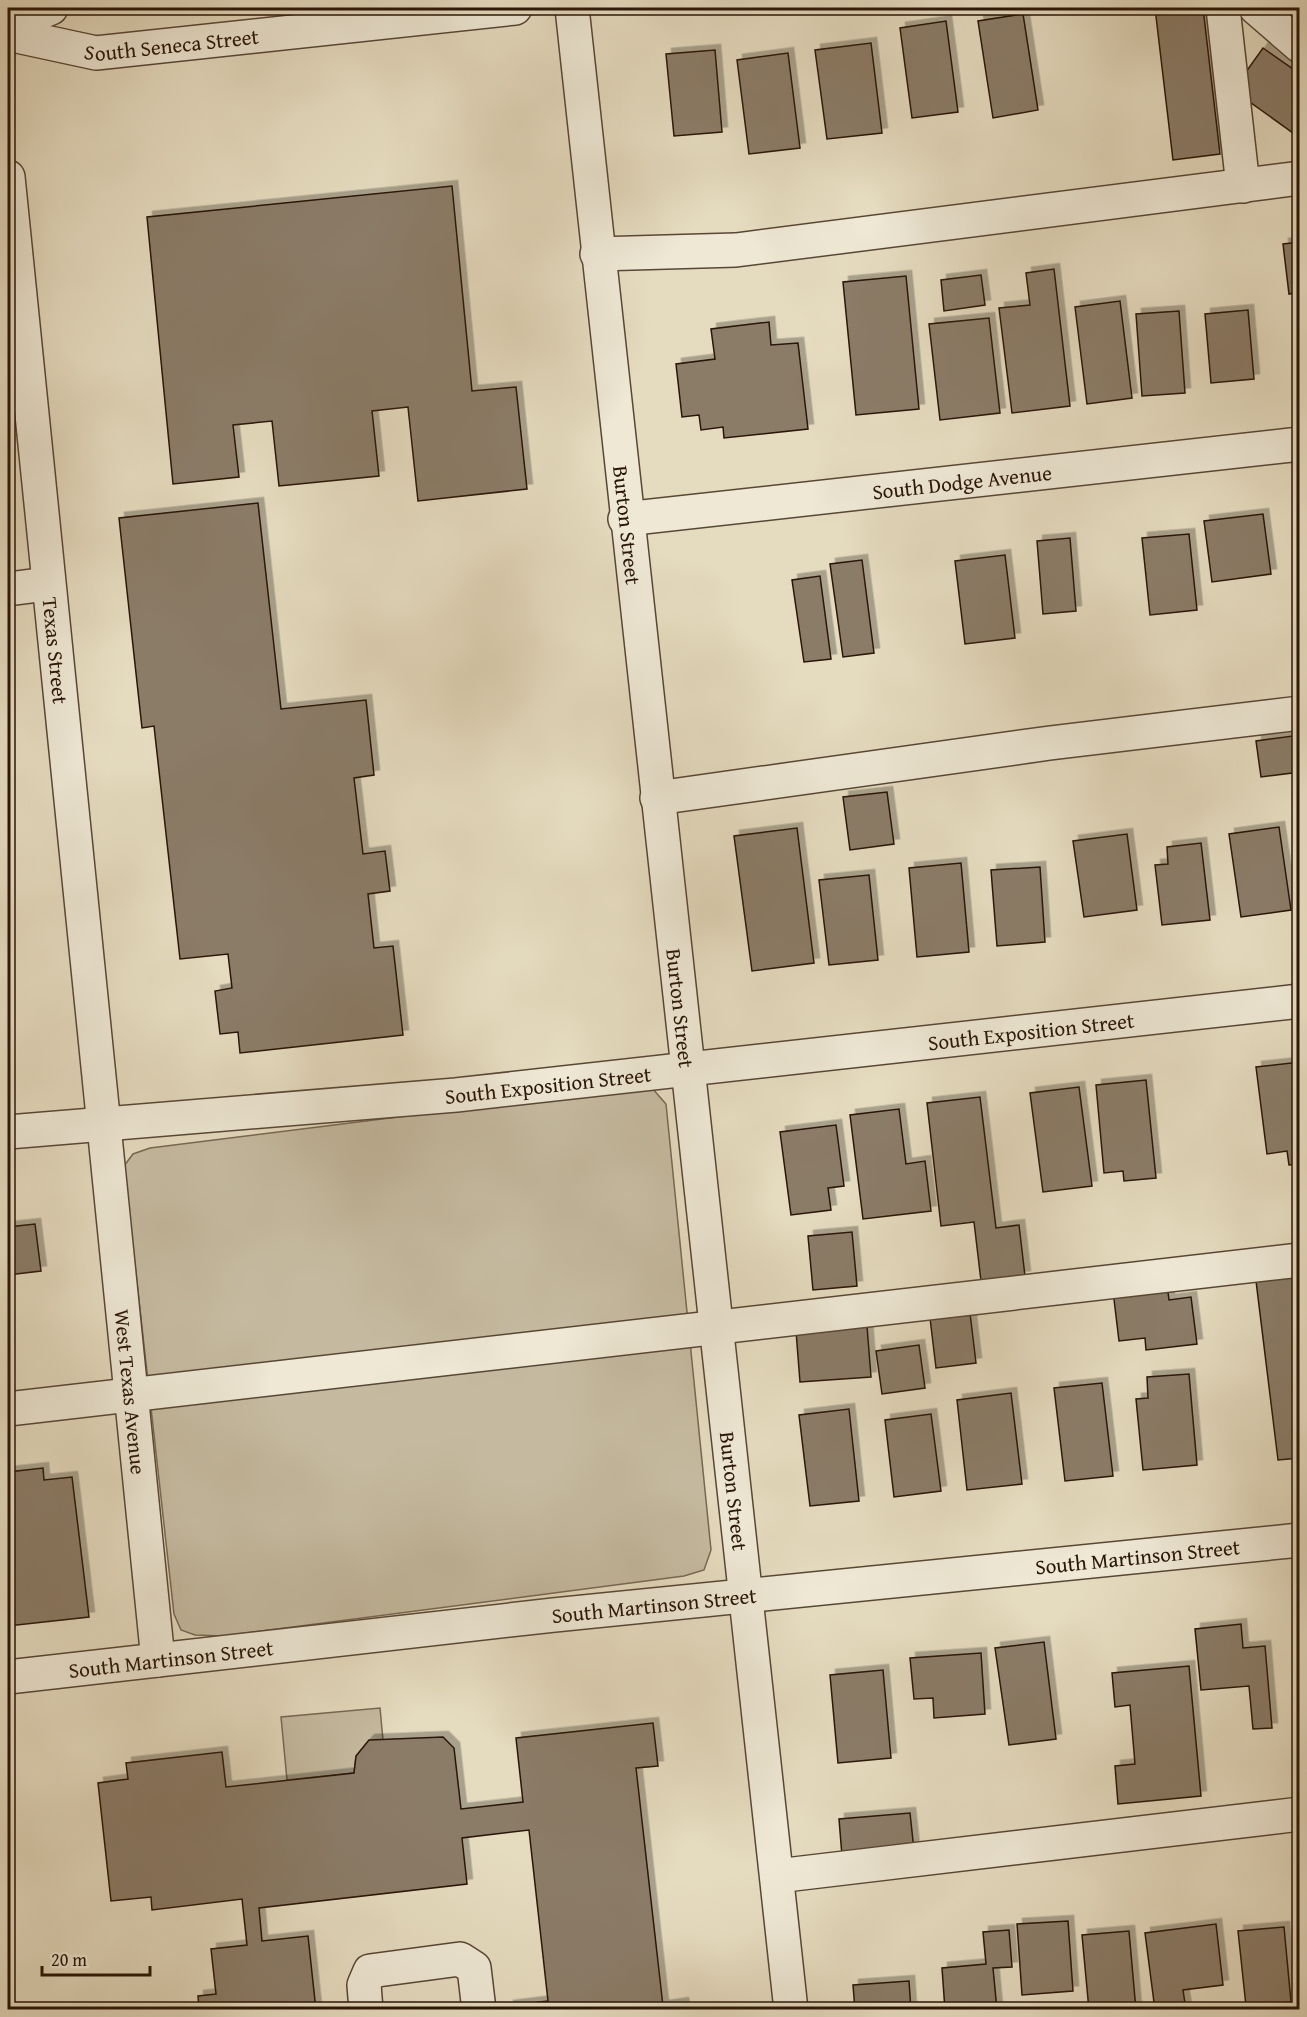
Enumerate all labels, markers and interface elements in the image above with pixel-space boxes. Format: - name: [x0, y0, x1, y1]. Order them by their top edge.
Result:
- street label: South Seneca Street: [81, 20, 261, 69]
- street label: South Dodge Avenue: [871, 456, 1053, 507]
- street label: Burton Street: [606, 464, 649, 587]
- street label: Texas Street: [35, 596, 77, 706]
- street label: Burton Street: [659, 947, 703, 1070]
- street label: South Exposition Street: [926, 1004, 1136, 1058]
- street label: South Exposition Street: [443, 1058, 653, 1111]
- street label: West Texas Avenue: [107, 1308, 155, 1476]
- street label: Burton Street: [712, 1430, 756, 1553]
- street label: South Martinson Street: [1034, 1531, 1242, 1582]
- street label: South Martinson Street: [550, 1579, 758, 1631]
- street label: South Martinson Street: [67, 1631, 276, 1686]
- scale bar: [42, 1939, 150, 1977]
- text: 20 m: [51, 1946, 87, 1973]

